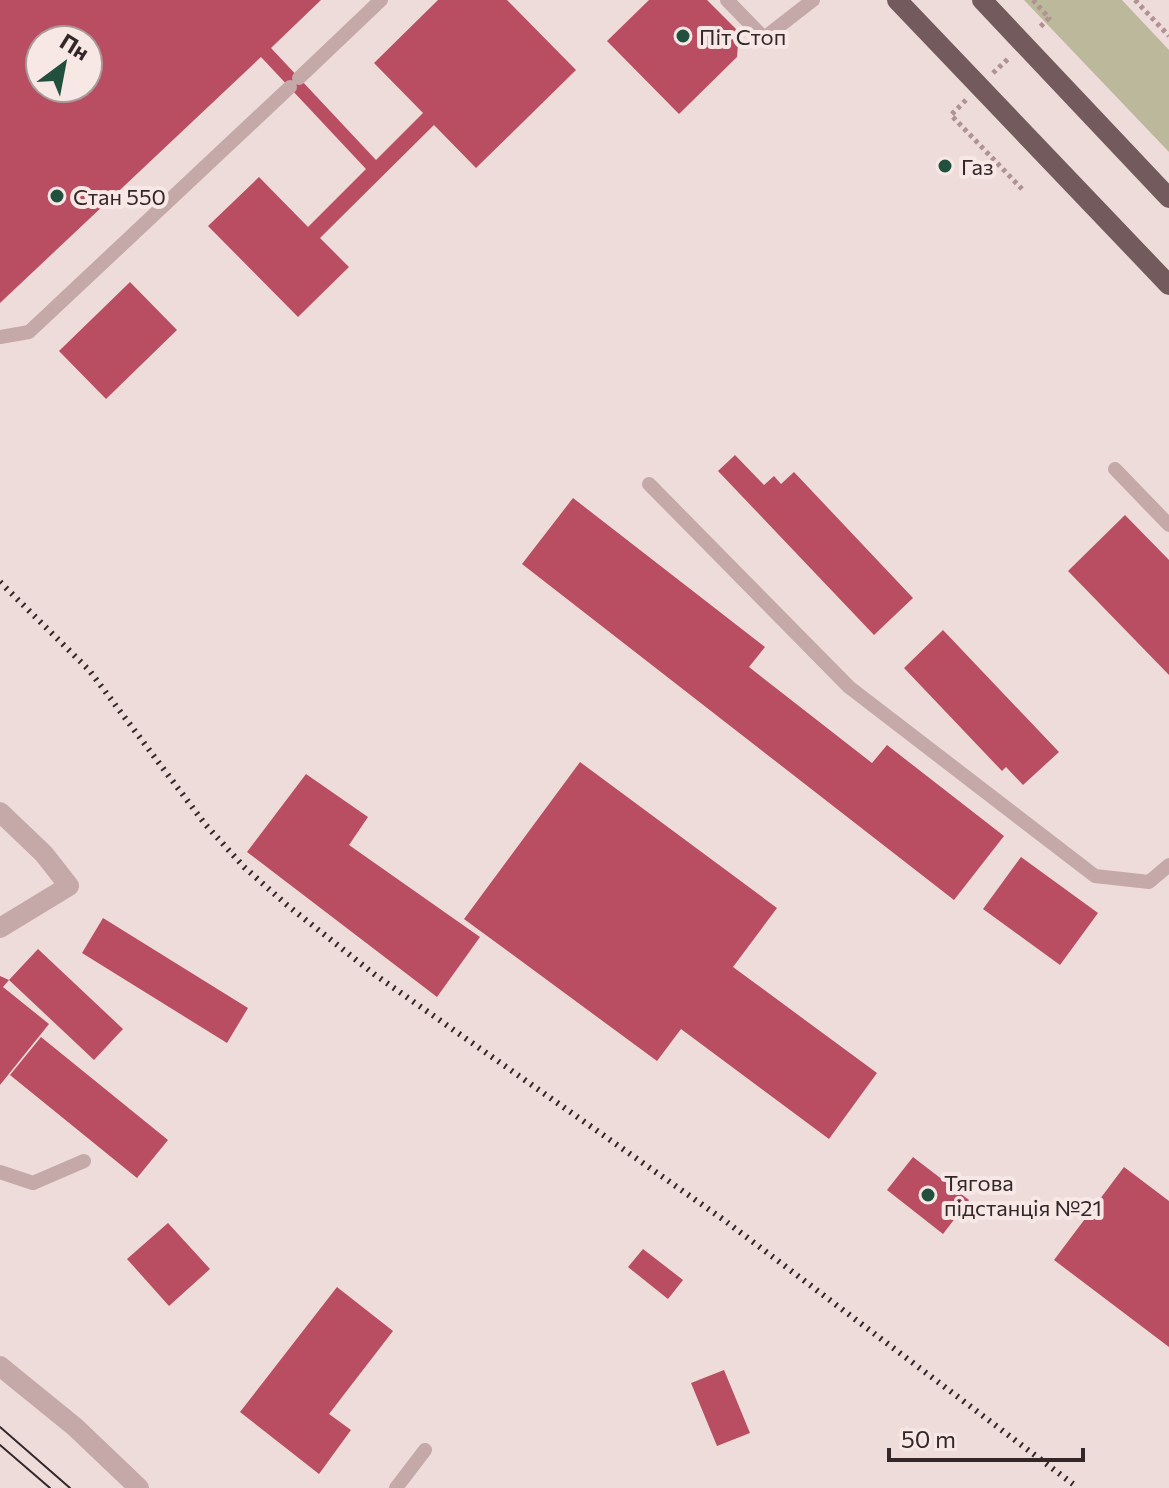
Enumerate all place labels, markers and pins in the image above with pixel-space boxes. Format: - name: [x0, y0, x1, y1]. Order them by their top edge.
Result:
- place label: Піт Стоп: [699, 23, 786, 50]
- marker: Піт Стоп: [674, 27, 692, 45]
- place label: Газ: [961, 153, 994, 180]
- marker: Газ: [936, 157, 954, 175]
- place label: Стан 550: [73, 183, 166, 210]
- marker: Стан 550: [48, 187, 66, 205]
- place label: Тягова пiдстанцiя №21: [944, 1169, 1102, 1221]
- marker: Тягова пiдстанцiя №21: [919, 1186, 937, 1204]

